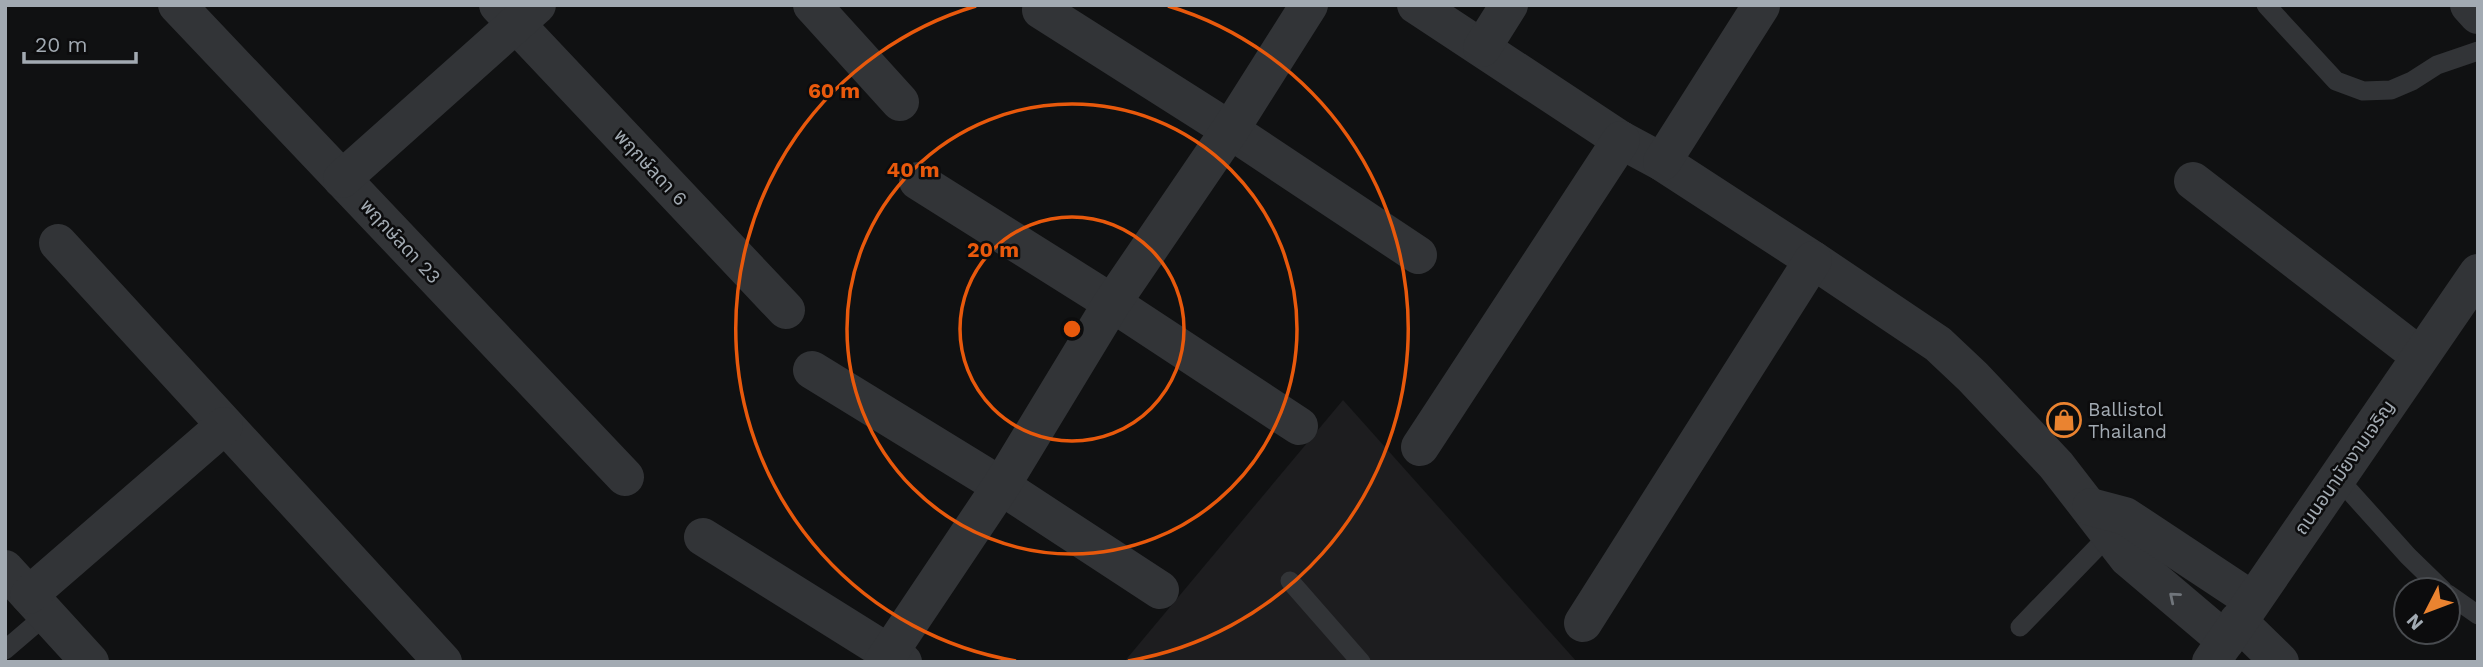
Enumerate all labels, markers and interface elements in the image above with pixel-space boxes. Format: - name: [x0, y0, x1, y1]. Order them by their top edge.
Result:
- scale bar: [24, 21, 136, 65]
- text: 20 m: [35, 32, 87, 57]
- text: 60 m: [808, 78, 860, 103]
- street label: พฤกษ์ลดา 6: [609, 124, 692, 210]
- text: 40 m: [887, 157, 939, 182]
- street label: พฤกษ์ลดา 23: [356, 194, 446, 288]
- text: 20 m: [967, 237, 1019, 262]
- centre of rings: [1060, 317, 1084, 341]
- street label: ถนนอนามัยงามเจริญ: [2289, 395, 2400, 539]
- place label: Ballistol Thailand: [2088, 398, 2167, 443]
- shop icon: Ballistol Thailand: [2045, 401, 2083, 439]
- north arrow: [2392, 576, 2462, 646]
- one-way arrow: [2169, 593, 2182, 605]
- text: N: [2401, 609, 2428, 635]

